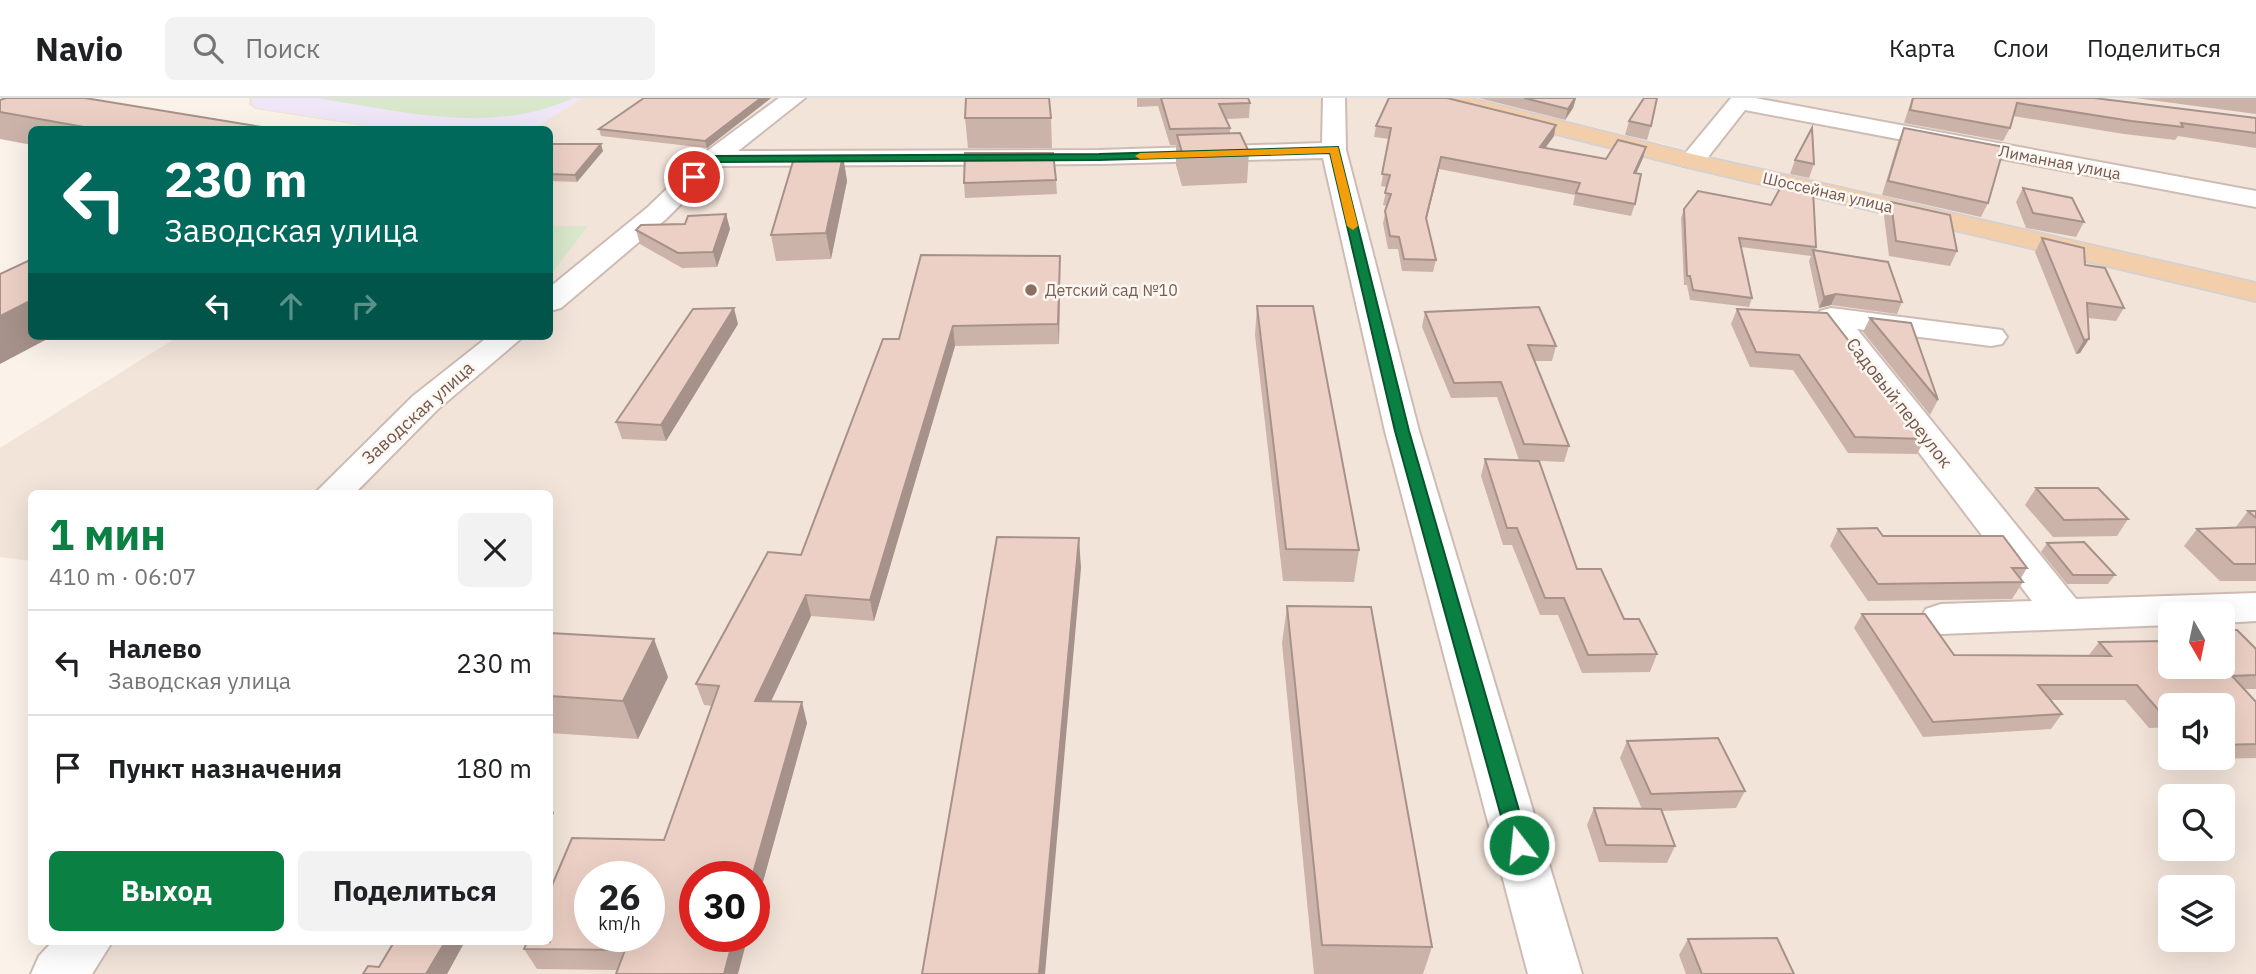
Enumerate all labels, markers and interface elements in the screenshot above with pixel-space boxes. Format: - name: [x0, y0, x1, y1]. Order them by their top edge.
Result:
- search box: [165, 17, 655, 80]
- text: Navio: [35, 27, 123, 70]
- icon: search: [189, 29, 227, 67]
- text: Поиск: [245, 31, 320, 65]
- text: Карта: [1889, 32, 1955, 64]
- text: Слои: [1993, 32, 2049, 64]
- text: Поделиться: [2087, 32, 2221, 64]
- street label: Лиманная улица: [1997, 140, 2123, 184]
- text: 230 m: [164, 147, 308, 210]
- pin: [664, 147, 724, 207]
- icon: left: [49, 154, 140, 245]
- icon: arrive: [675, 158, 713, 196]
- street label: Шоссейная улица: [1761, 167, 1895, 217]
- text: Заводская улица: [164, 209, 419, 251]
- place label: Детский сад №10: [1045, 280, 1178, 300]
- marker: Детский сад №10: [1023, 282, 1039, 298]
- icon: left: [199, 287, 237, 325]
- icon: ahead: [272, 287, 310, 325]
- icon: right: [345, 287, 383, 325]
- street label: Садовый переулок: [1841, 333, 1958, 473]
- street label: Заводская улица: [357, 356, 479, 469]
- text: 1 мин: [49, 507, 166, 562]
- button: close: [458, 513, 532, 587]
- text: 410 m · 06:07: [49, 561, 196, 591]
- north arrow: [2158, 602, 2235, 679]
- map controls: [2158, 602, 2235, 952]
- text: Налево: [108, 631, 202, 665]
- icon: left: [49, 644, 87, 682]
- text: 230 m: [456, 646, 532, 680]
- text: Заводская улица: [108, 665, 291, 695]
- button: sound: [2158, 693, 2235, 770]
- icon: arrive: [49, 749, 87, 787]
- text: Пункт назначения: [108, 751, 342, 785]
- text: 180 m: [456, 751, 532, 785]
- button: search: [2158, 784, 2235, 861]
- position arrow: [1482, 808, 1556, 882]
- button: Выход: [49, 851, 284, 931]
- button: Поделиться: [298, 851, 532, 931]
- speed limit sign: 30: [679, 861, 770, 952]
- text: 26: [598, 874, 641, 920]
- button: layers: [2158, 875, 2235, 952]
- text: km/h: [598, 912, 641, 935]

